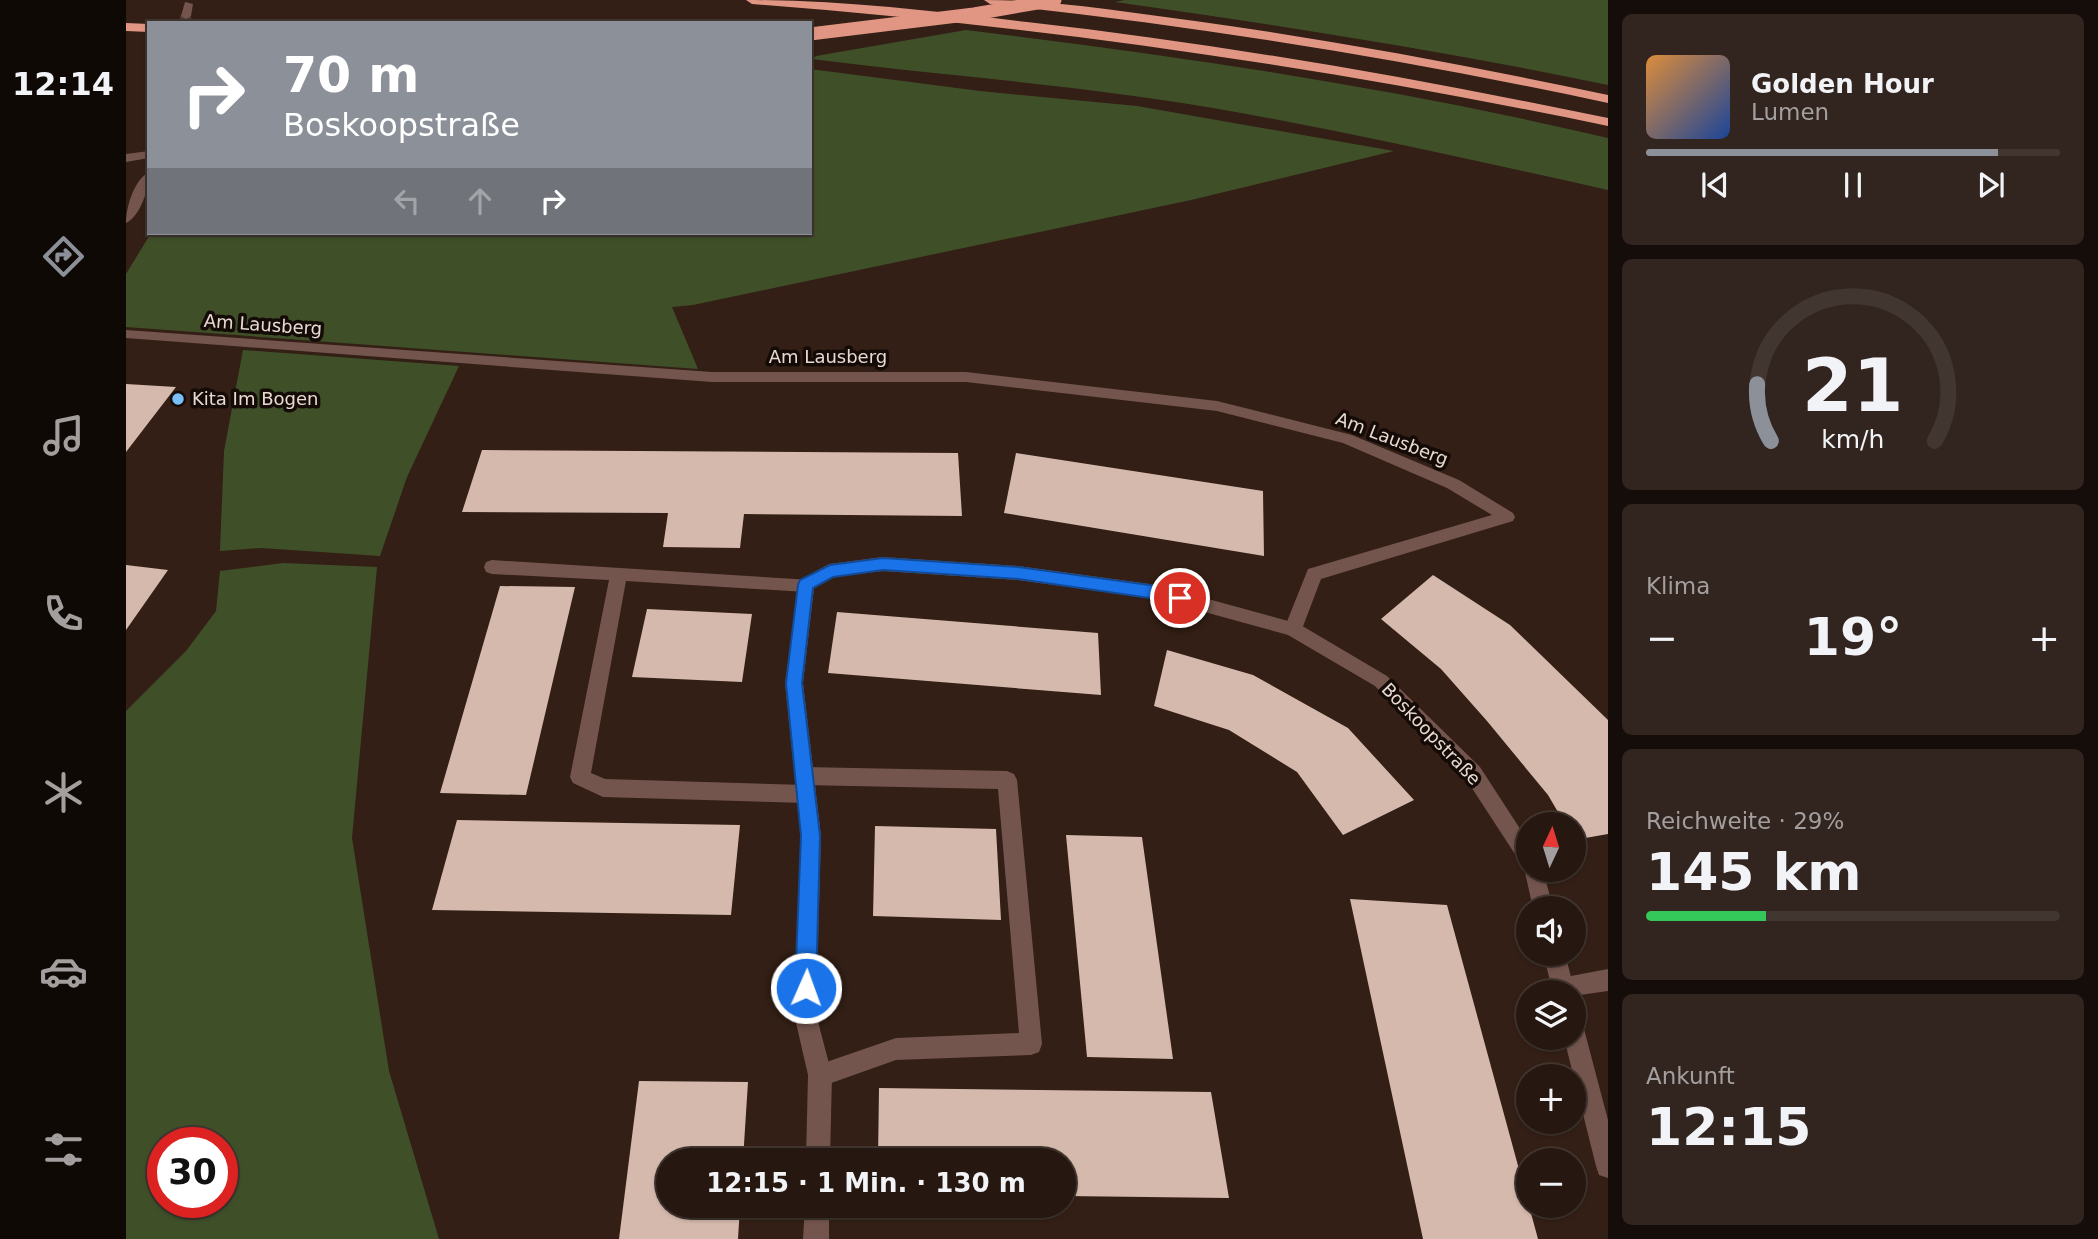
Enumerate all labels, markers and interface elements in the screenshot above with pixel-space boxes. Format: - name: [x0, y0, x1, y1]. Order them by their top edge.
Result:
- text: 70 m: [283, 47, 419, 104]
- icon: right: [168, 49, 259, 140]
- text: 12:14: [12, 65, 114, 103]
- text: Golden Hour: [1751, 69, 1934, 99]
- text: Lumen: [1751, 99, 1829, 125]
- text: Boskoopstraße: [283, 106, 520, 144]
- icon: previous: [1696, 166, 1734, 204]
- icon: pause: [1834, 166, 1872, 204]
- icon: next: [1972, 166, 2010, 204]
- icon: left: [388, 182, 426, 220]
- icon: ahead: [461, 182, 499, 220]
- icon: right: [534, 182, 572, 220]
- icon: directions: [39, 232, 88, 281]
- street label: Am Lausberg: [203, 310, 323, 339]
- text: 21: [1802, 343, 1904, 428]
- street label: Am Lausberg: [769, 346, 887, 367]
- place label: Kita Im Bogen: [192, 388, 318, 409]
- marker: Kita Im Bogen: [170, 391, 186, 407]
- street label: Am Lausberg: [1333, 408, 1451, 470]
- icon: music: [39, 411, 88, 460]
- text: km/h: [1821, 424, 1885, 453]
- pin: [1150, 568, 1210, 628]
- text: Klima: [1646, 573, 1710, 599]
- icon: arrive: [1161, 579, 1199, 617]
- icon: phone: [39, 589, 88, 638]
- text: 19°: [1804, 607, 1902, 667]
- text: −: [1646, 616, 1678, 660]
- text: +: [2028, 616, 2060, 660]
- street label: Boskoopstraße: [1378, 678, 1485, 789]
- icon: climate: [39, 768, 88, 817]
- text: Reichweite · 29%: [1646, 808, 1844, 834]
- north arrow: [1516, 812, 1586, 882]
- map controls: [1516, 812, 1586, 1218]
- text: 145 km: [1646, 842, 1861, 902]
- button: sound: [1516, 896, 1586, 966]
- icon: car: [39, 947, 88, 996]
- position arrow: [769, 951, 843, 1025]
- button: layers: [1516, 980, 1586, 1050]
- text: Ankunft: [1646, 1063, 1735, 1089]
- button: +: [1516, 1064, 1586, 1134]
- text: 12:15: [1646, 1097, 1812, 1157]
- icon: filters: [39, 1125, 88, 1174]
- speed limit sign: 30: [147, 1127, 238, 1218]
- button: −: [1516, 1148, 1586, 1218]
- text: 12:15 · 1 Min. · 130 m: [706, 1168, 1026, 1198]

